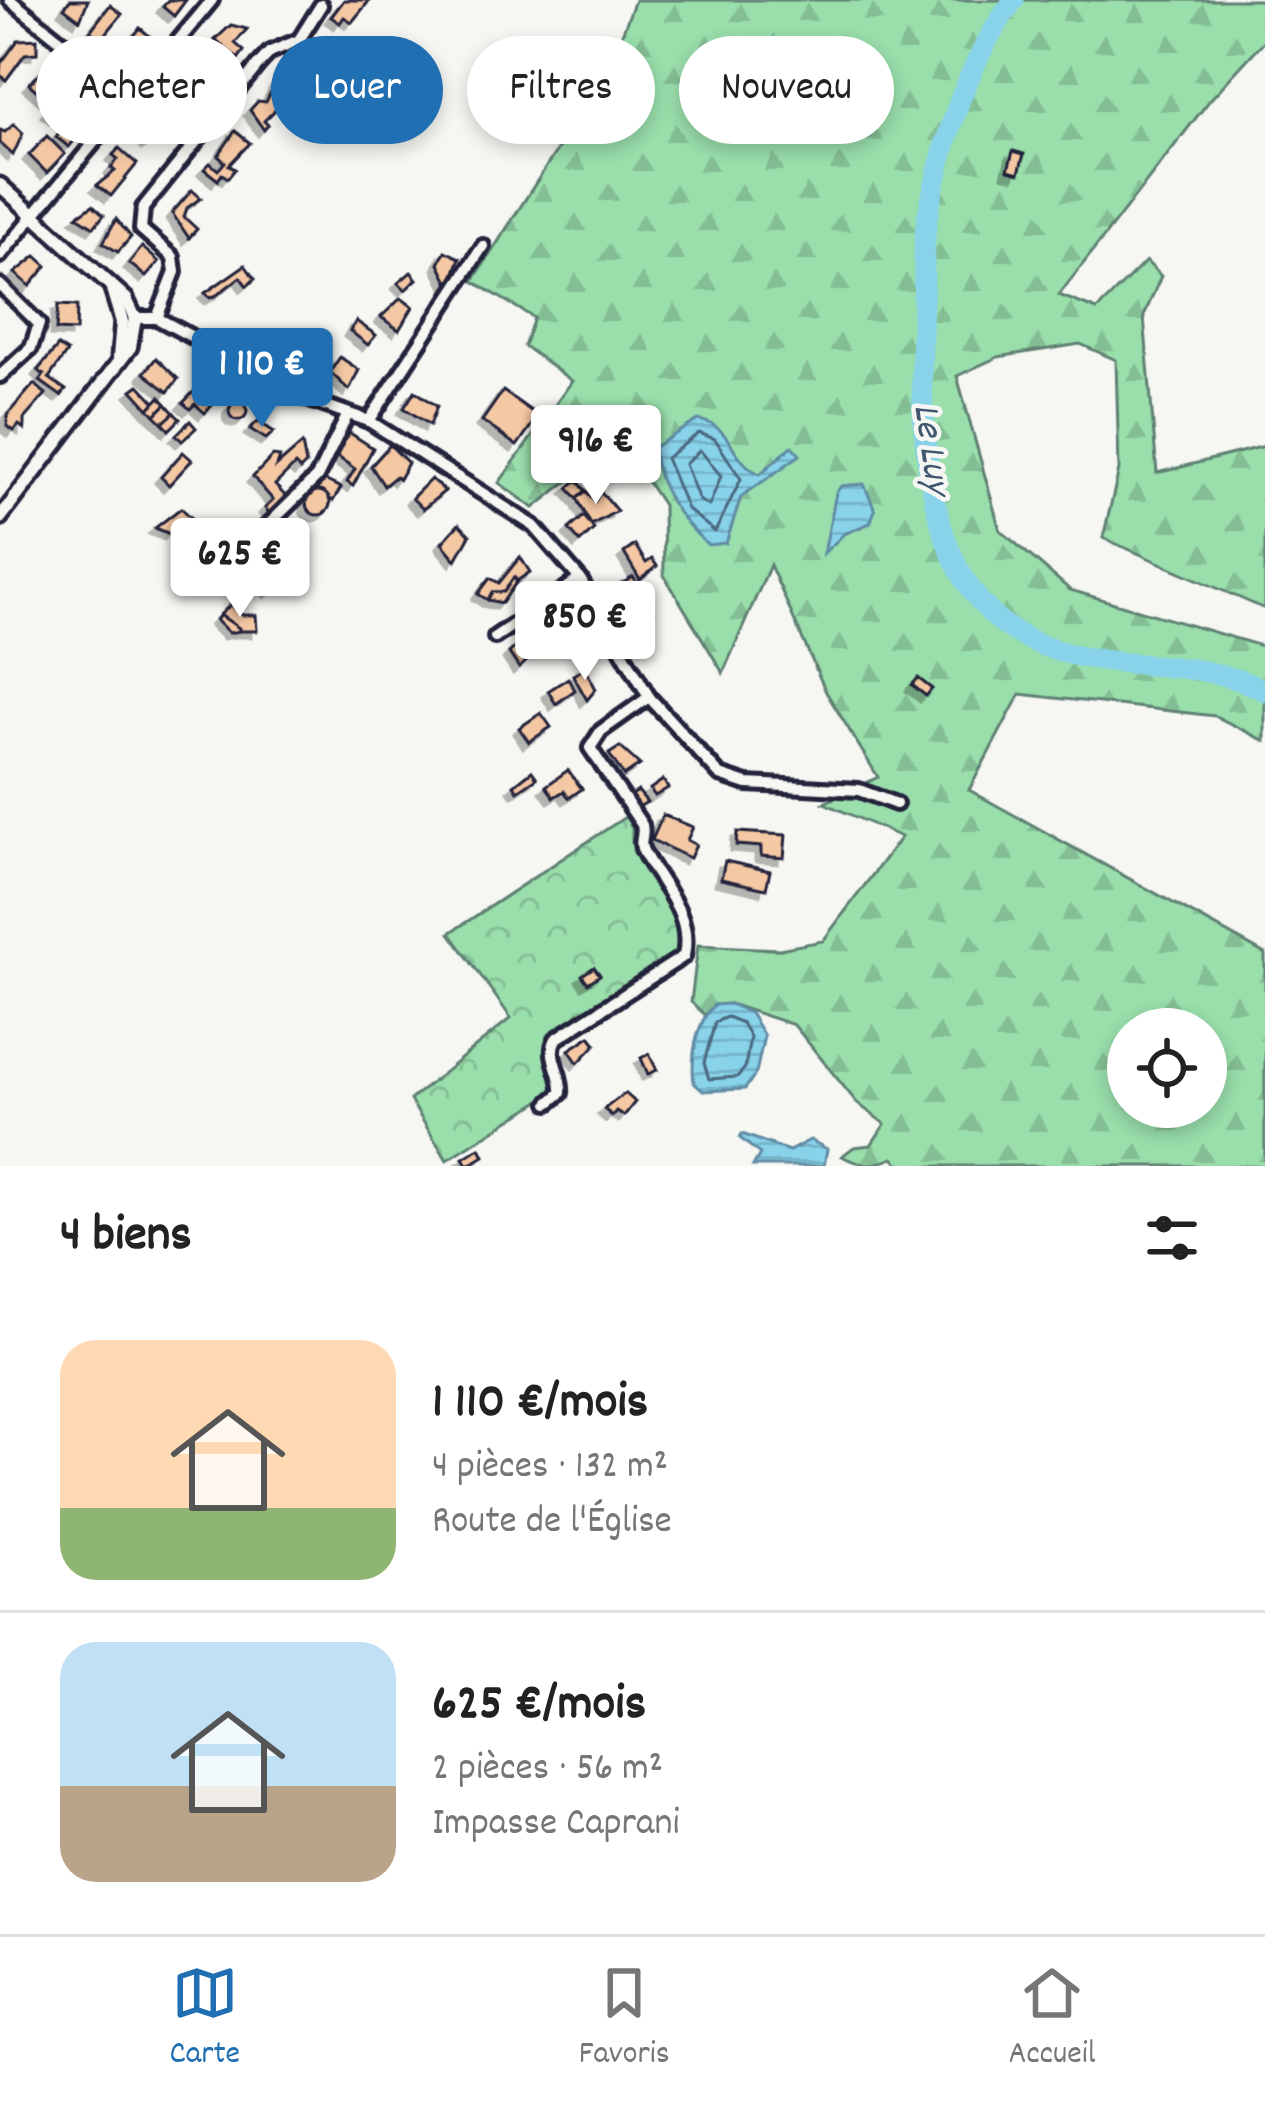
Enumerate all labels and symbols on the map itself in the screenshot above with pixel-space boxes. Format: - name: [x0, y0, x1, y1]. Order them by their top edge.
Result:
- pin: 1 110 €: [151, 328, 373, 430]
- water label: Le Luy: [895, 400, 963, 503]
- pin: 916 €: [512, 405, 680, 507]
- pin: 625 €: [156, 518, 324, 620]
- pin: 850 €: [501, 581, 669, 683]

